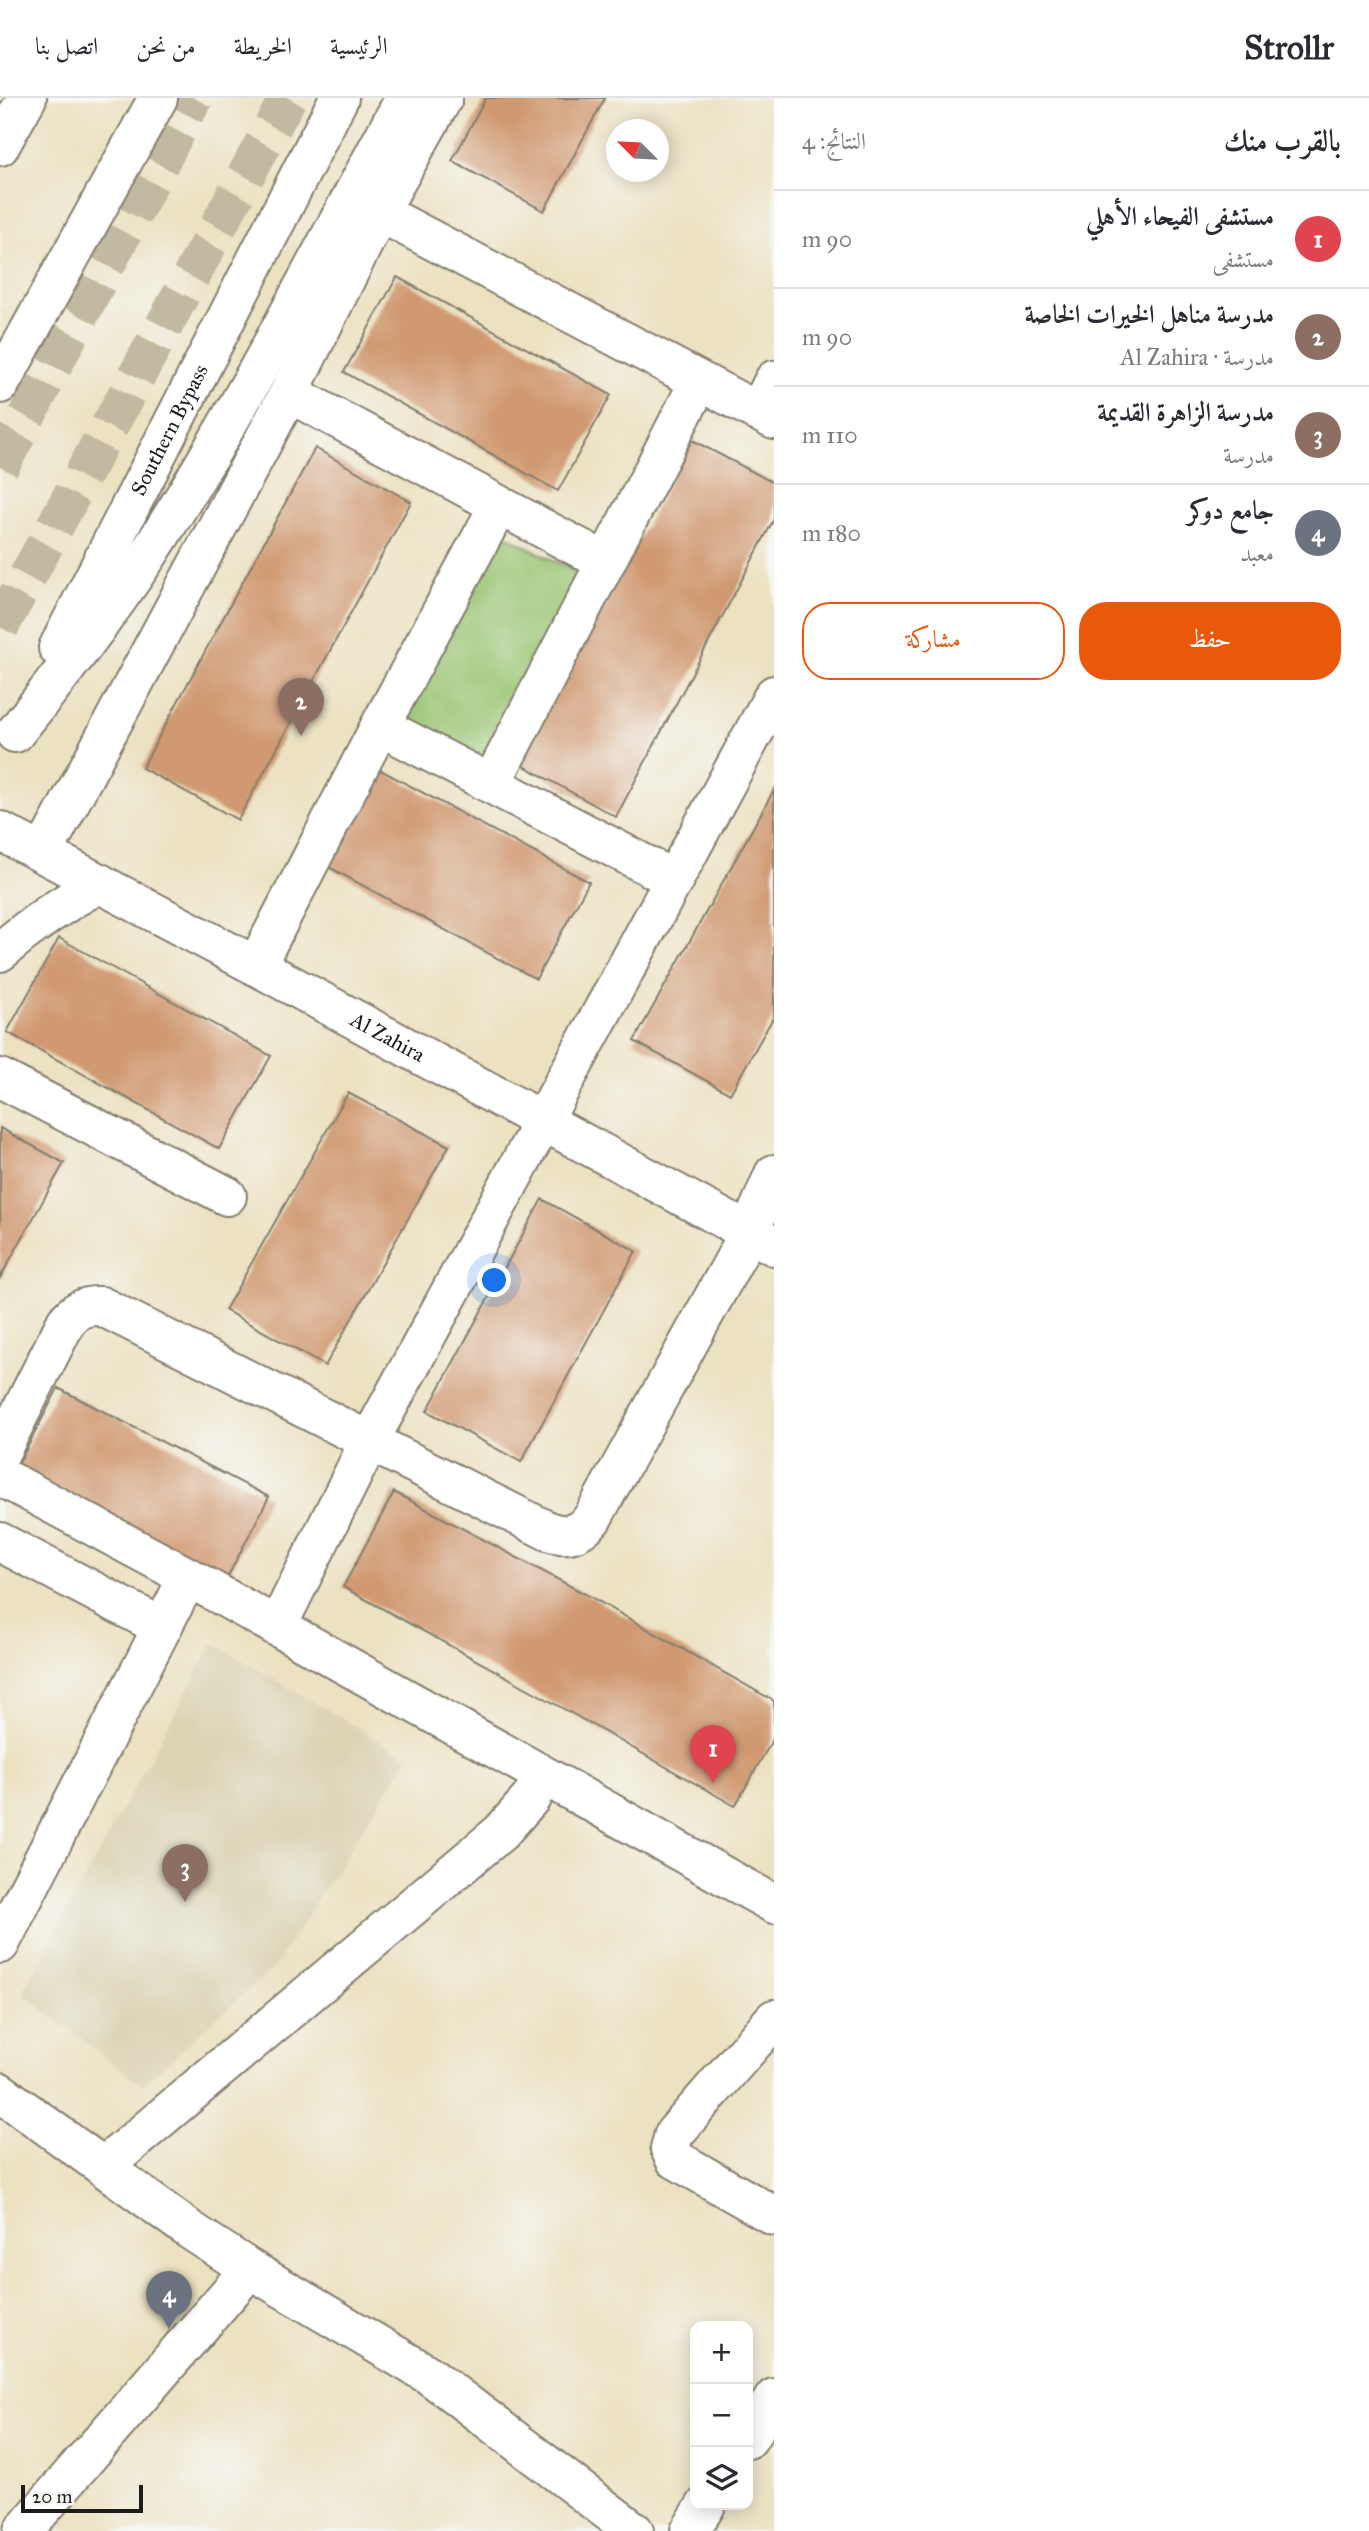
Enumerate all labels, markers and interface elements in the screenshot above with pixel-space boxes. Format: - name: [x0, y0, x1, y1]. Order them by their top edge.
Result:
- text: Strollr: [1244, 28, 1334, 68]
- text: اتصل بنا: [35, 31, 98, 61]
- text: من نحن: [136, 31, 196, 61]
- text: الخريطة: [234, 31, 292, 61]
- text: الرئيسية: [330, 31, 388, 61]
- north arrow: [606, 119, 669, 182]
- text: بالقرب منك: [1224, 123, 1341, 159]
- text: النتائج: 4: [802, 127, 866, 155]
- text: مستشفى الفيحاء الأهلي: [1086, 200, 1274, 232]
- text: 90 m: [802, 225, 852, 253]
- text: 1: [1313, 225, 1323, 253]
- text: مستشفى: [1213, 245, 1274, 273]
- text: مدرسة مناهل الخيرات الخاصة: [1025, 298, 1274, 330]
- text: 90 m: [802, 323, 852, 351]
- text: 2: [1312, 323, 1324, 351]
- text: مدرسة · Al Zahira: [1120, 343, 1274, 371]
- street label: Southern Bypass: [125, 360, 214, 500]
- text: مدرسة الزاهرة القديمة: [1097, 396, 1274, 428]
- text: 110 m: [802, 421, 858, 449]
- text: 3: [1313, 421, 1323, 449]
- text: مدرسة: [1223, 441, 1274, 469]
- text: جامع دوكر: [1187, 494, 1274, 526]
- text: 180 m: [802, 519, 861, 547]
- text: 4: [1312, 519, 1324, 547]
- text: معبد: [1240, 539, 1274, 567]
- button: مشاركة: [802, 602, 1065, 680]
- button: حفظ: [1079, 602, 1341, 680]
- pin: 2: [278, 678, 324, 736]
- street label: Al Zahira: [345, 1006, 429, 1068]
- your location: [477, 1263, 511, 1297]
- pin: 1: [690, 1725, 736, 1783]
- pin: 3: [162, 1844, 208, 1902]
- pin: 4: [146, 2271, 192, 2329]
- map controls: [690, 2321, 753, 2510]
- button: +: [690, 2321, 753, 2384]
- button: −: [690, 2384, 753, 2447]
- button: layers: [690, 2447, 753, 2510]
- scale bar: [21, 2482, 144, 2514]
- text: 20 m: [32, 2485, 73, 2508]

